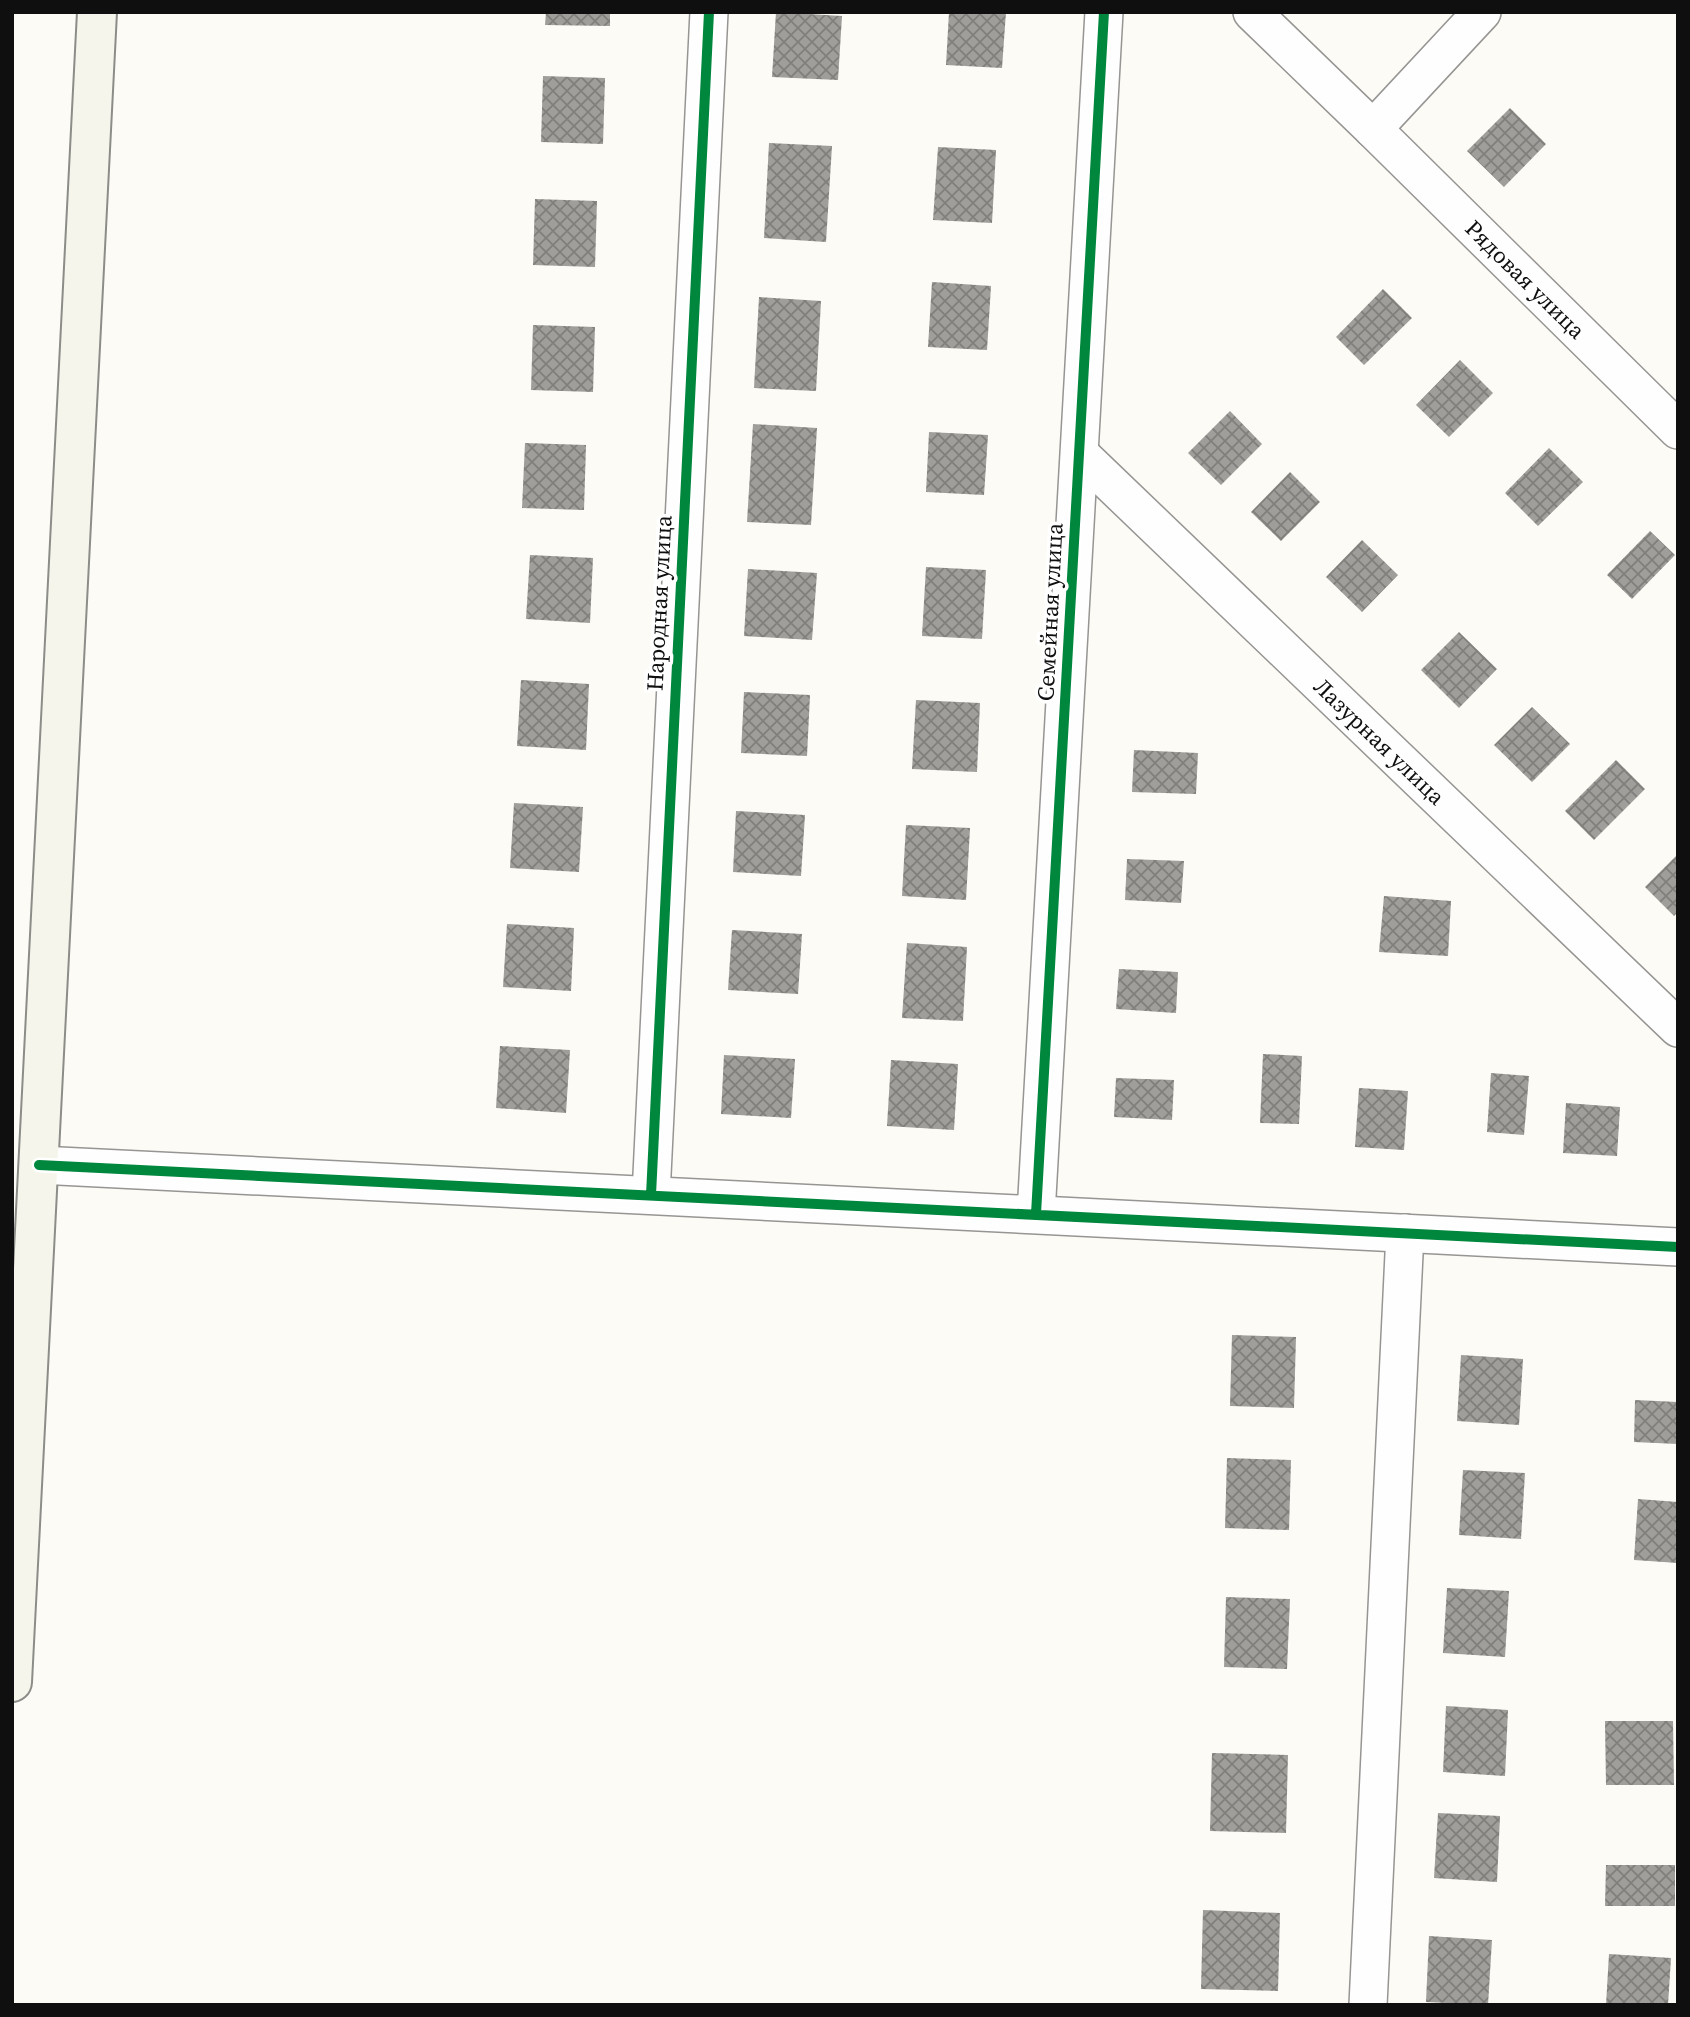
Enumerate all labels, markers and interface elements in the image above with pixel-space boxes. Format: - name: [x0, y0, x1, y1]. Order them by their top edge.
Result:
- street label: Рядовая улица: [1458, 213, 1593, 346]
- street label: Народная улица: [638, 514, 680, 692]
- street label: Семейная улица: [1029, 522, 1071, 702]
- street label: Лазурная улица: [1307, 671, 1452, 812]

